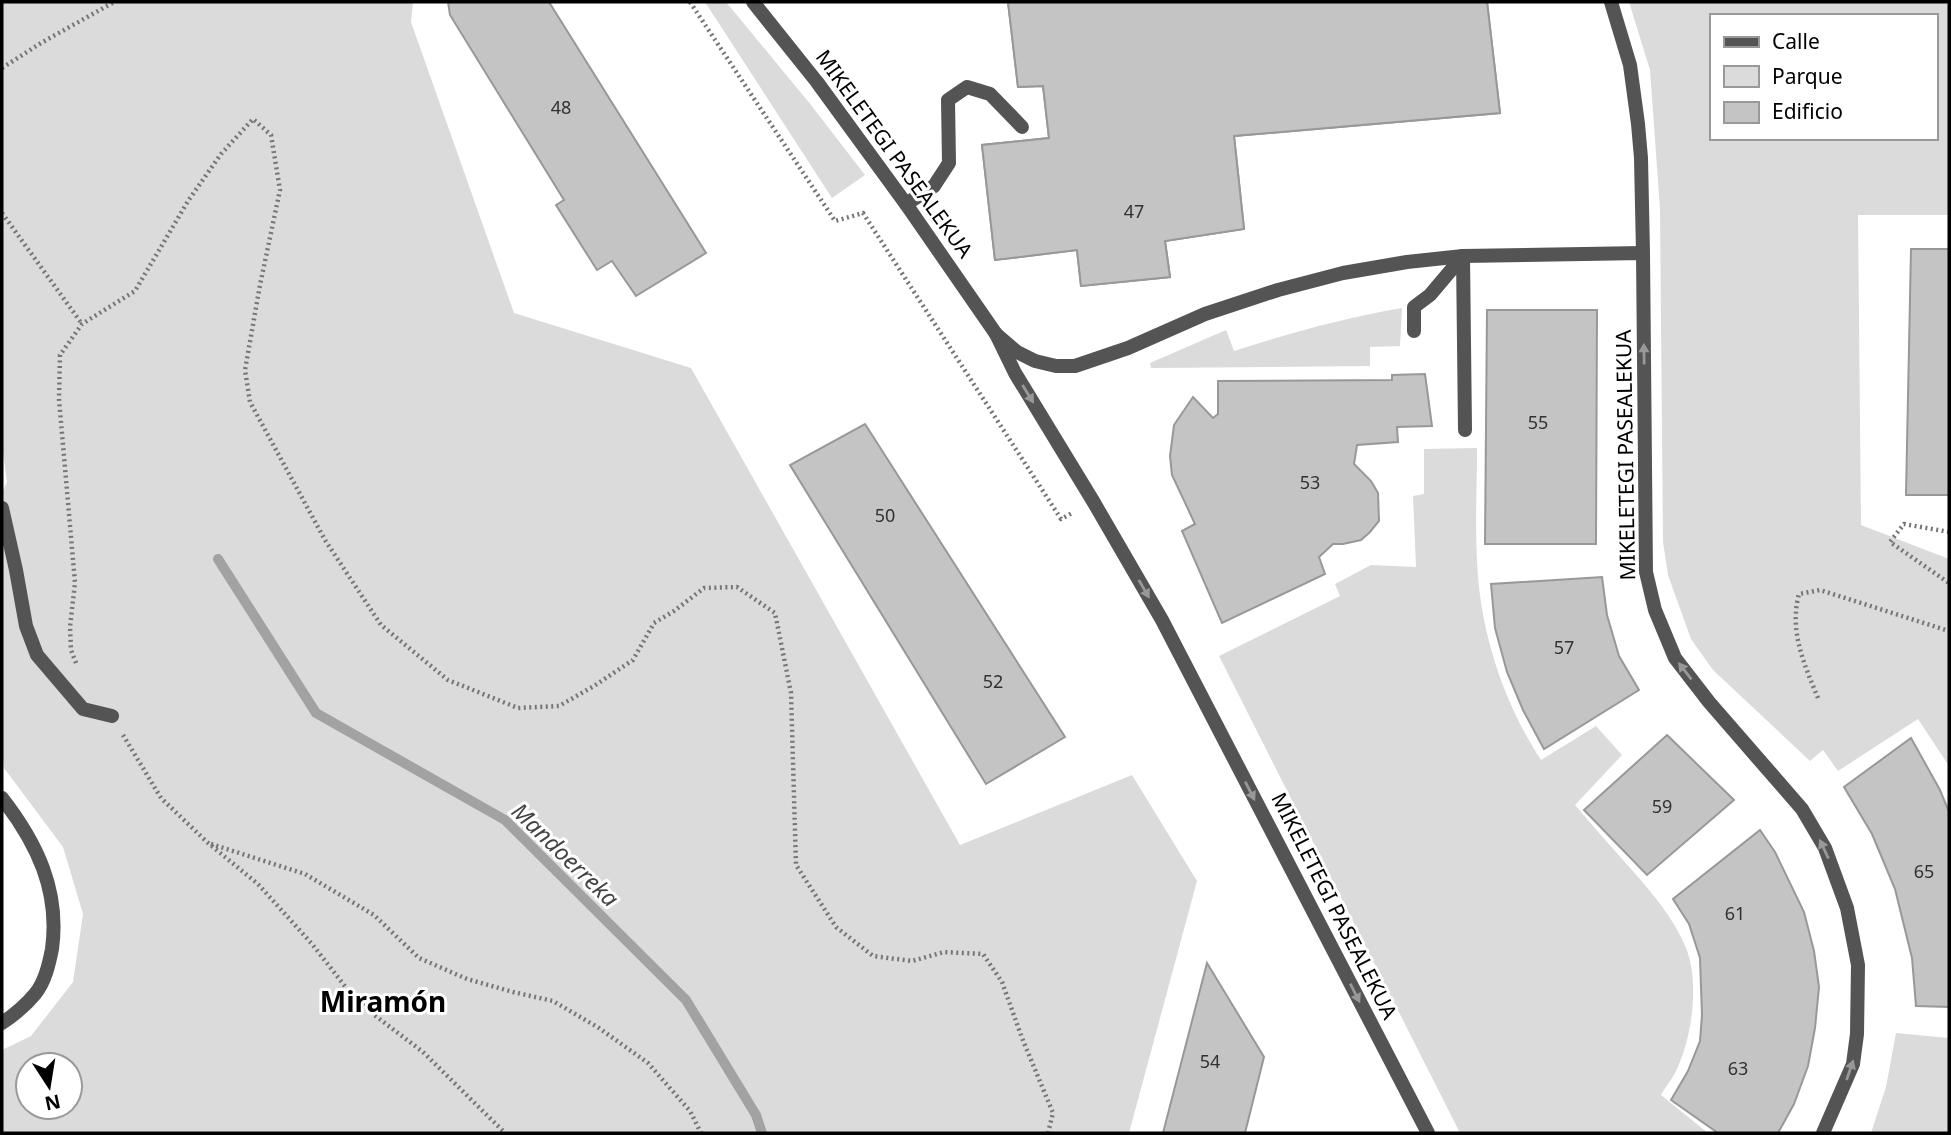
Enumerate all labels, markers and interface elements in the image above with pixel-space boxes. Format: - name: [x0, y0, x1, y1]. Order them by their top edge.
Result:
- legend: [1710, 14, 1937, 140]
- text: Calle: [1772, 27, 1820, 55]
- street label: MIKELETEGI PASEALEKUA: [810, 44, 980, 264]
- text: Parque: [1772, 62, 1842, 90]
- house number: 48: [551, 95, 571, 119]
- text: Edificio: [1772, 97, 1843, 125]
- house number: 47: [1124, 199, 1144, 223]
- street label: MIKELETEGI PASEALEKUA: [1609, 329, 1641, 581]
- one-way arrow: [1638, 342, 1649, 364]
- one-way arrow: [1021, 385, 1034, 404]
- house number: 55: [1528, 410, 1548, 434]
- house number: 53: [1300, 470, 1320, 494]
- house number: 50: [875, 503, 895, 527]
- one-way arrow: [1138, 580, 1151, 599]
- house number: 57: [1554, 635, 1574, 659]
- one-way arrow: [1677, 662, 1692, 680]
- house number: 52: [983, 669, 1003, 693]
- one-way arrow: [1245, 781, 1256, 801]
- street label: MIKELETEGI PASEALEKUA: [1266, 788, 1405, 1024]
- house number: 59: [1652, 794, 1672, 818]
- water label: Mandoerreka: [505, 795, 626, 913]
- one-way arrow: [1818, 839, 1829, 860]
- house number: 65: [1914, 859, 1934, 883]
- house number: 61: [1725, 901, 1745, 925]
- district label: Miramón: [320, 982, 446, 1020]
- one-way arrow: [1349, 983, 1361, 1003]
- house number: 54: [1200, 1049, 1220, 1073]
- north arrow: [14, 1051, 84, 1121]
- house number: 63: [1728, 1056, 1748, 1080]
- one-way arrow: [1845, 1060, 1856, 1081]
- text: N: [42, 1088, 63, 1117]

